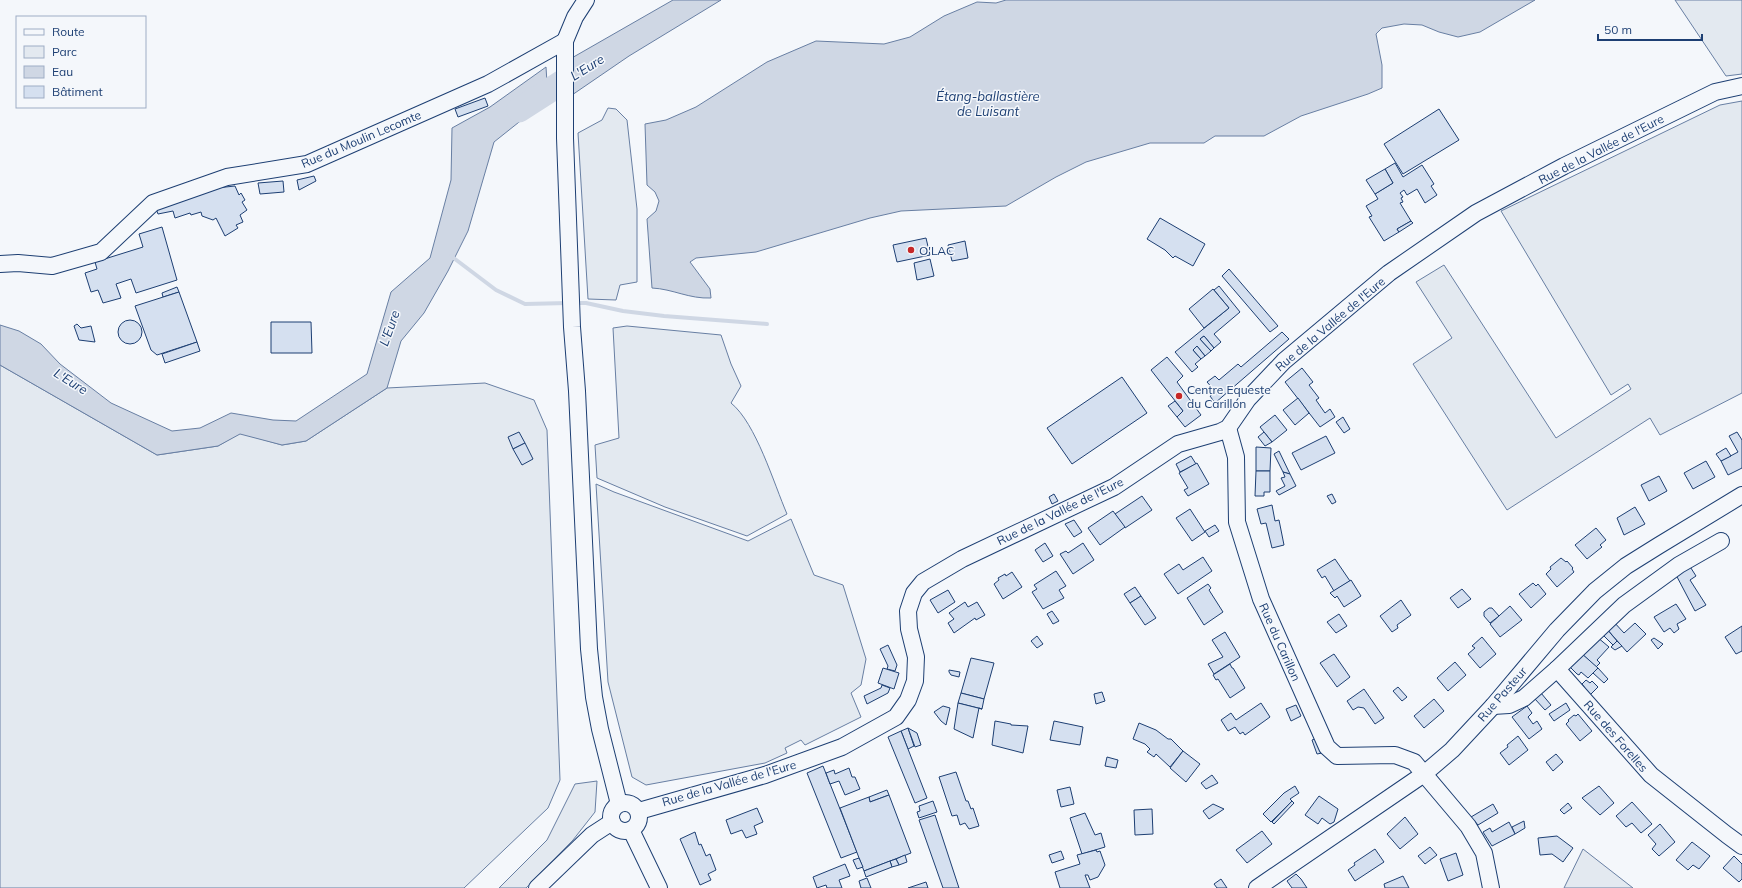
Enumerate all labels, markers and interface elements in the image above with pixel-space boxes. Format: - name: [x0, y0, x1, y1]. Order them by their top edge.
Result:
- legend: [16, 16, 146, 108]
- scale bar: [1598, 16, 1702, 42]
- text: 50 m: [1604, 22, 1632, 37]
- text: Route: [52, 24, 85, 39]
- text: Parc: [52, 44, 77, 59]
- water label: L'Eure: [567, 50, 607, 84]
- text: Eau: [52, 64, 73, 79]
- text: Bâtiment: [52, 84, 103, 99]
- water label: Étang-ballastière de Luisant: [936, 88, 1040, 119]
- street label: Rue du Moulin Lecomte: [299, 107, 423, 171]
- street label: Rue de la Vallée de l'Eure: [1536, 111, 1666, 187]
- place label: O'LAC: [919, 243, 954, 258]
- marker: O'LAC: [906, 245, 916, 255]
- street label: Rue de la Vallée de l'Eure: [1272, 274, 1388, 374]
- water label: L'Eure: [375, 308, 403, 348]
- water label: L'Eure: [51, 364, 91, 398]
- place label: Centre Equeste du Carillon: [1187, 382, 1271, 411]
- marker: Centre Equeste du Carillon: [1174, 391, 1184, 401]
- street label: Rue de la Vallée de l'Eure: [994, 474, 1126, 548]
- street label: Rue du Carillon: [1256, 601, 1304, 683]
- street label: Rue Pasteur: [1474, 663, 1530, 724]
- street label: Rue des Forelles: [1581, 697, 1651, 775]
- street label: Rue de la Vallée de l'Eure: [660, 757, 798, 809]

